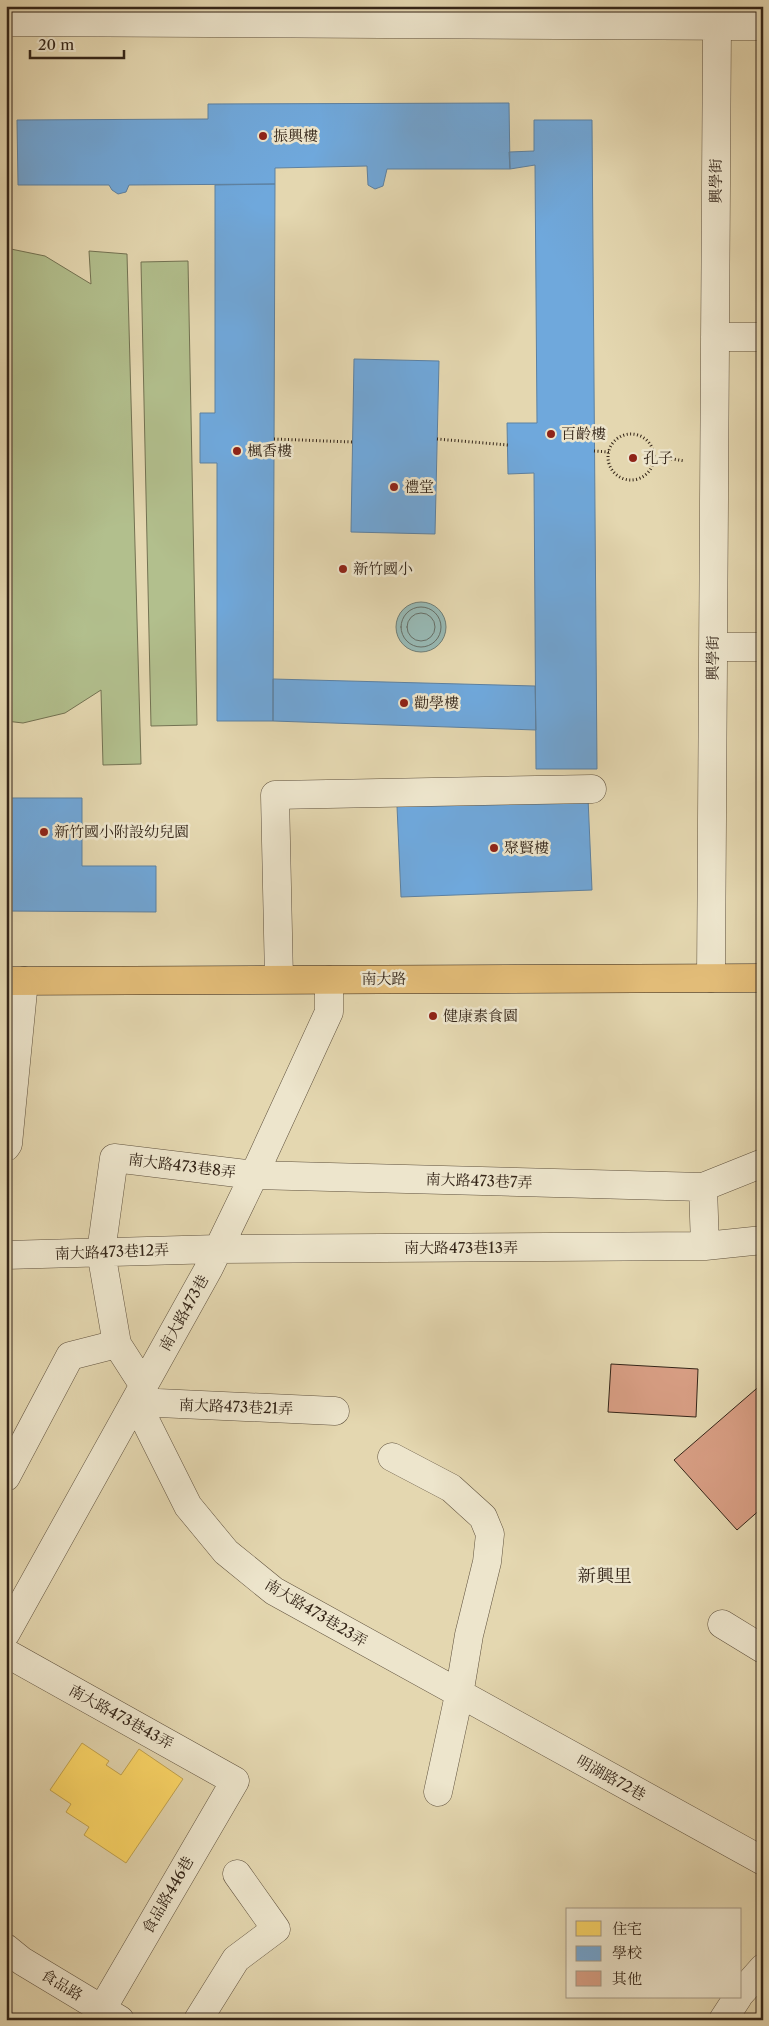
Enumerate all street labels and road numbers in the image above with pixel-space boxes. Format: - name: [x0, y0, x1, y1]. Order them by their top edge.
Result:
- street label: 興學街: [706, 158, 725, 204]
- street label: 興學街: [703, 635, 722, 681]
- street label: 南大路: [361, 969, 407, 988]
- street label: 南大路473巷8弄: [127, 1149, 237, 1182]
- street label: 南大路473巷7弄: [425, 1169, 533, 1192]
- street label: 南大路473巷13弄: [404, 1238, 518, 1257]
- street label: 南大路473巷12弄: [55, 1240, 169, 1263]
- street label: 南大路473巷: [155, 1271, 212, 1354]
- street label: 南大路473巷21弄: [179, 1395, 293, 1418]
- street label: 南大路473巷23弄: [262, 1575, 371, 1651]
- street label: 南大路473巷43弄: [66, 1680, 177, 1753]
- street label: 明湖路72巷: [573, 1751, 649, 1804]
- street label: 食品路446巷: [138, 1853, 197, 1937]
- street label: 食品路: [38, 1965, 86, 2004]

